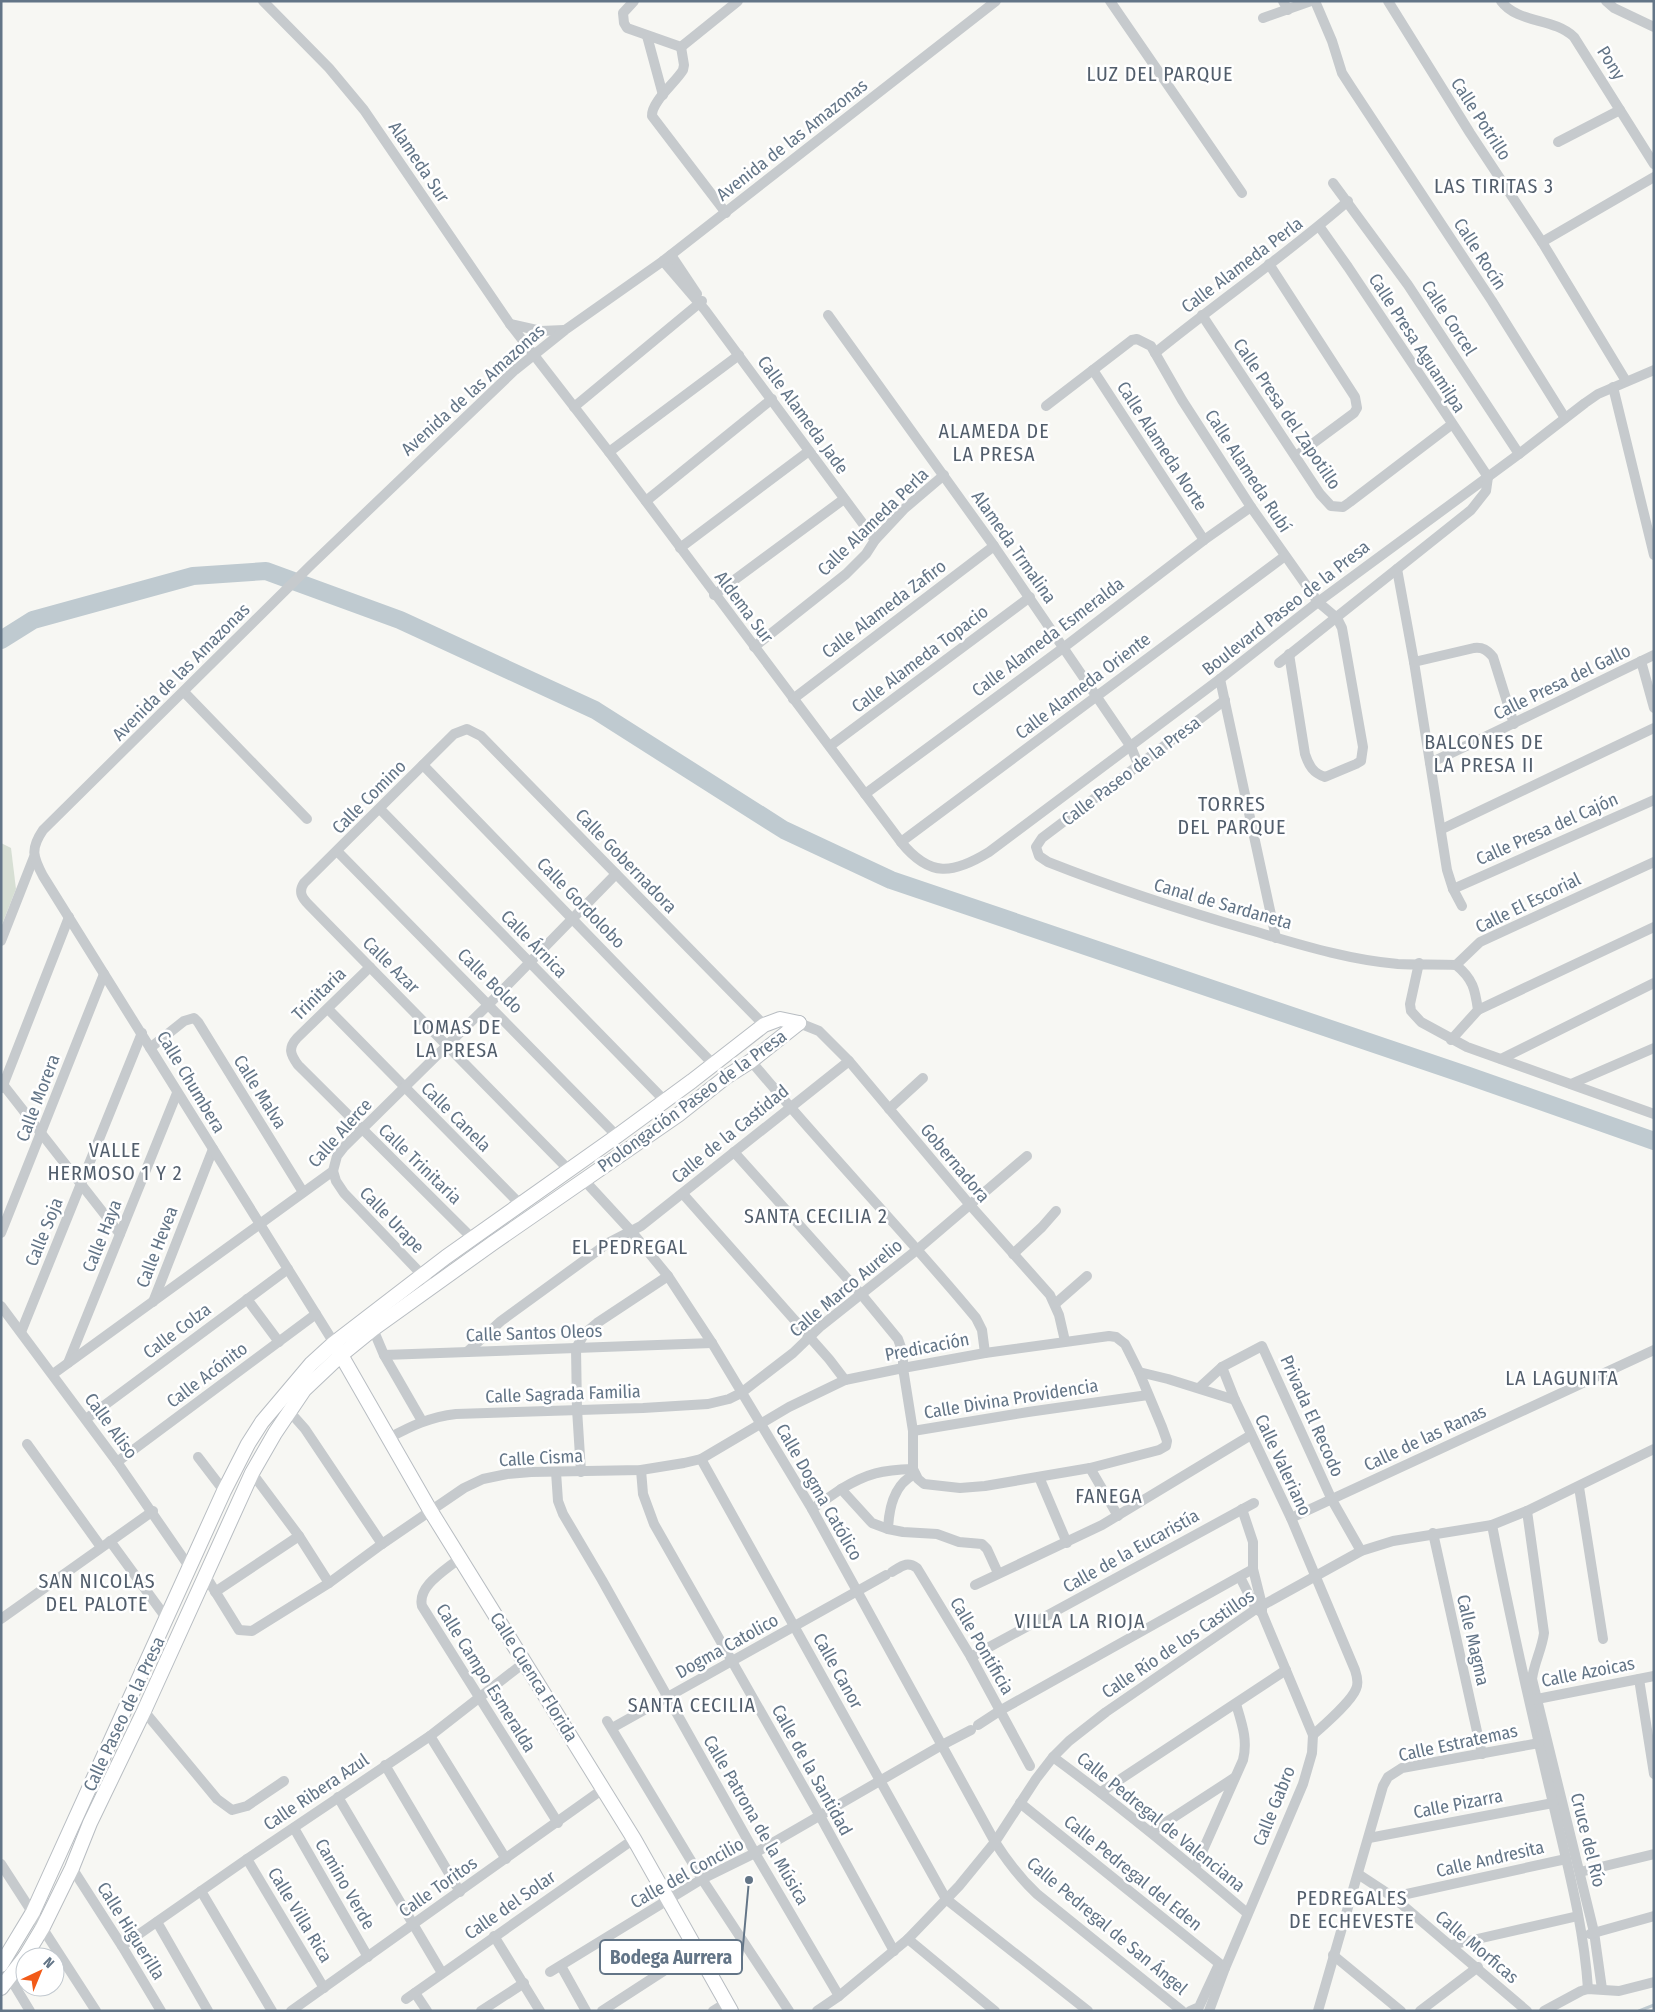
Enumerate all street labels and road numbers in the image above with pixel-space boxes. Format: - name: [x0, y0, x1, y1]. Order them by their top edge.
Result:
- street label: Pony: [1592, 42, 1630, 84]
- street label: Avenida de las Amazonas: [712, 74, 872, 206]
- street label: Calle Potrillo: [1446, 74, 1516, 164]
- street label: Alameda Sur: [384, 117, 455, 207]
- street label: Calle Alameda Perla: [1177, 212, 1307, 318]
- street label: Calle Rocín: [1449, 214, 1511, 294]
- street label: Calle Presa Aguamilpa: [1364, 269, 1470, 417]
- street label: Calle Corcel: [1417, 276, 1482, 360]
- street label: Avenida de las Amazonas: [397, 320, 550, 460]
- street label: Calle Presa del Zapotillo: [1228, 334, 1346, 494]
- street label: Calle Alameda Jade: [753, 352, 853, 479]
- street label: Calle Alameda Norte: [1112, 377, 1212, 515]
- street label: Calle Alameda Rubí: [1200, 406, 1296, 537]
- street label: Calle Alameda Perla: [813, 463, 933, 581]
- street label: Alameda Trmalina: [967, 486, 1061, 608]
- street label: Boulevard Paseo de la Presa: [1198, 536, 1374, 680]
- street label: Calle Alameda Zafiro: [817, 555, 951, 663]
- street label: Aldema Sur: [710, 567, 779, 648]
- street label: Calle Alameda Esmeralda: [968, 573, 1129, 701]
- street label: Avenida de las Amazonas: [108, 598, 255, 745]
- street label: Calle Alameda Topacio: [847, 600, 993, 718]
- street label: Calle Alameda Oriente: [1011, 628, 1155, 744]
- street label: Calle Presa del Gallo: [1490, 639, 1634, 725]
- street label: Calle Paseo de la Presa: [1057, 712, 1205, 830]
- street label: Calle Comino: [327, 755, 411, 839]
- street label: Calle Presa del Cajón: [1473, 788, 1621, 870]
- street label: Calle Gobernadora: [571, 804, 681, 918]
- street label: Calle Gordolobo: [532, 853, 630, 953]
- street label: Calle El Escorial: [1472, 868, 1585, 938]
- street label: Canal de Sardaneta: [1151, 874, 1295, 934]
- street label: Calle Árnica: [496, 905, 573, 983]
- street label: Calle Azar: [358, 932, 425, 999]
- street label: Calle Boldo: [453, 944, 527, 1018]
- street label: Trinitaria: [287, 963, 351, 1025]
- street label: Prolongación Paseo de la Presa: [593, 1025, 791, 1177]
- street label: Calle Chumbera: [152, 1027, 230, 1137]
- street label: Calle Morera: [11, 1051, 65, 1145]
- street label: Calle Malva: [229, 1051, 291, 1133]
- street label: Calle Canela: [416, 1077, 496, 1157]
- street label: Calle de la Castidad: [667, 1080, 793, 1188]
- street label: Calle Alerce: [303, 1094, 377, 1172]
- street label: Calle Trinitaria: [374, 1119, 466, 1209]
- street label: Gobernadora: [916, 1119, 995, 1207]
- street label: Calle Urape: [355, 1182, 429, 1258]
- street label: Calle Soja: [20, 1194, 68, 1269]
- street label: Calle Haya: [78, 1196, 127, 1275]
- street label: Calle Hevea: [131, 1203, 183, 1291]
- street label: Calle Marco Aurelio: [785, 1234, 907, 1342]
- street label: Calle Colza: [139, 1298, 215, 1364]
- street label: Calle Santos Oleos: [465, 1320, 603, 1346]
- street label: Predicación: [883, 1328, 971, 1366]
- street label: Calle Acónito: [162, 1337, 252, 1413]
- street label: Privada El Recodo: [1275, 1352, 1349, 1480]
- street label: Calle Divina Providencia: [922, 1374, 1100, 1424]
- street label: Calle Sagrada Familia: [485, 1380, 641, 1408]
- street label: Calle Aliso: [80, 1389, 142, 1463]
- street label: Calle de las Ranas: [1360, 1400, 1490, 1476]
- street label: Calle Valeriano: [1250, 1411, 1316, 1519]
- street label: Calle Dogma Católico: [771, 1420, 867, 1564]
- street label: Calle Cisma: [498, 1445, 584, 1471]
- street label: Calle de la Eucaristía: [1059, 1504, 1203, 1598]
- street label: Calle Río de los Castillos: [1098, 1585, 1259, 1703]
- street label: Calle Magma: [1452, 1592, 1494, 1688]
- street label: Calle Pontificia: [945, 1593, 1019, 1699]
- street label: Calle Campo Esmeralda: [431, 1600, 541, 1757]
- street label: Calle Cuenca Florida: [485, 1608, 583, 1746]
- street label: Dogma Catolico: [672, 1609, 782, 1683]
- street label: Calle Canor: [808, 1629, 868, 1713]
- street label: Calle Paseo de la Presa: [78, 1633, 170, 1795]
- street label: Calle Azoicas: [1540, 1652, 1637, 1692]
- street label: Calle de la Santidad: [767, 1701, 857, 1839]
- street label: Calle Estratemas: [1396, 1720, 1520, 1766]
- street label: Calle Patrona de la Música: [698, 1731, 814, 1909]
- street label: Calle Pedregal de Valenciana: [1072, 1747, 1250, 1897]
- street label: Calle Ribera Azul: [259, 1749, 373, 1835]
- street label: Calle Gabro: [1248, 1763, 1300, 1849]
- street label: Calle Pizarra: [1411, 1785, 1505, 1823]
- street label: Cruce del Río: [1566, 1791, 1610, 1889]
- street label: Calle Pedregal del Eden: [1059, 1810, 1207, 1936]
- street label: Calle del Concilio: [626, 1833, 748, 1913]
- street label: Camino Verde: [310, 1835, 380, 1933]
- street label: Calle Andresita: [1434, 1836, 1546, 1882]
- street label: Calle Toritos: [395, 1852, 482, 1922]
- street label: Calle Pedregal de San Ángel: [1022, 1852, 1193, 2000]
- street label: Calle Villa Rica: [263, 1863, 337, 1967]
- street label: Calle del Solar: [460, 1865, 560, 1944]
- street label: Calle Higuerilla: [92, 1878, 170, 1984]
- street label: Calle Morficas: [1431, 1906, 1523, 1988]

